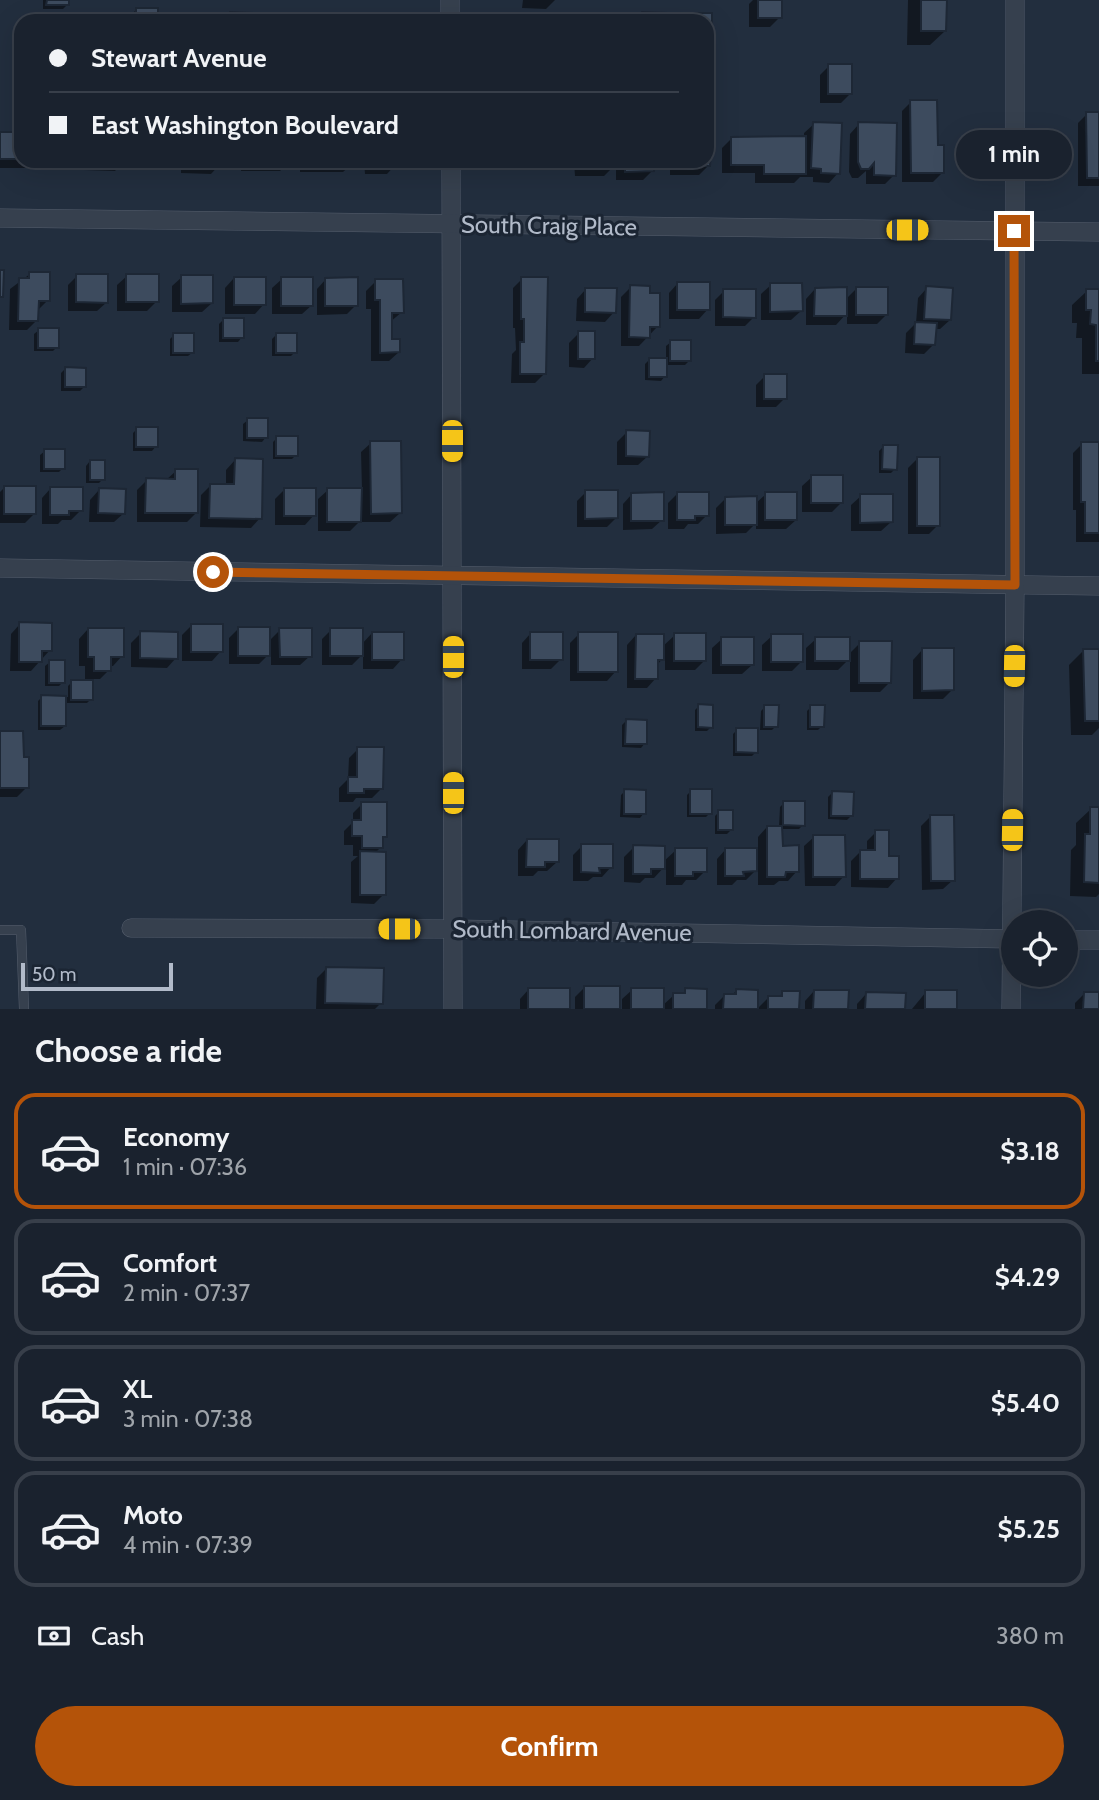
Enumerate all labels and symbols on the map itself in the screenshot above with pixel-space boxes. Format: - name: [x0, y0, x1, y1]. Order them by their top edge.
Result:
- callout: 1 min: [956, 130, 1072, 178]
- street label: South Craig Place: [461, 209, 637, 242]
- route end: [998, 215, 1030, 247]
- car: [887, 220, 929, 241]
- car: [442, 420, 463, 462]
- route start: [197, 556, 229, 588]
- car: [443, 636, 464, 678]
- car: [1004, 645, 1025, 687]
- car: [443, 772, 464, 814]
- car: [1002, 809, 1023, 851]
- street label: South Lombard Avenue: [452, 914, 692, 947]
- car: [379, 919, 421, 940]
- scale bar: [21, 960, 173, 992]

